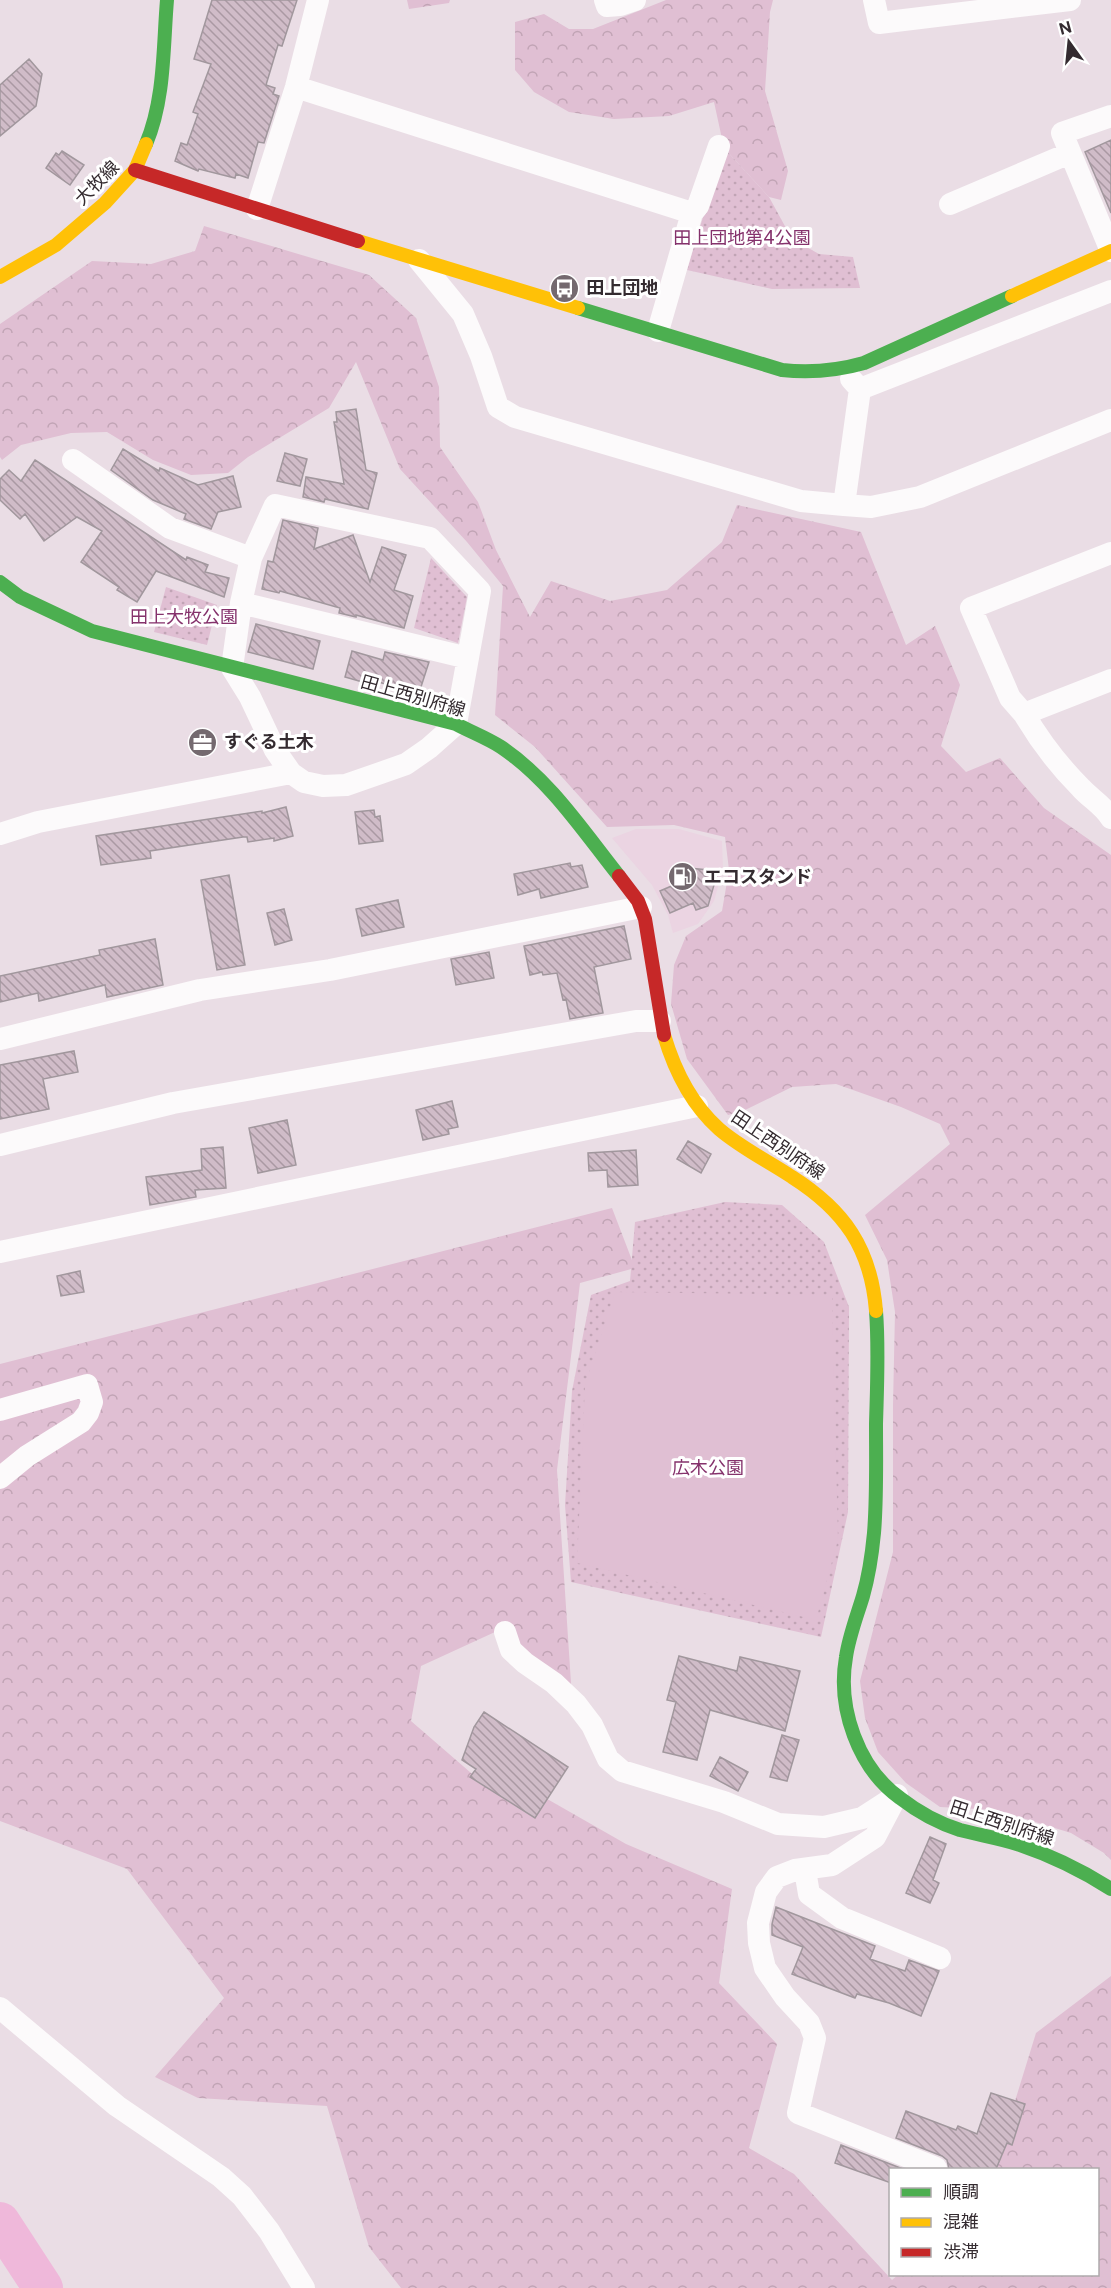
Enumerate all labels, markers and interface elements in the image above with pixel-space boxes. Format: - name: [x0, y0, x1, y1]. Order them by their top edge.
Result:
- north arrow: [1039, 12, 1099, 72]
- text: N: [1057, 17, 1074, 39]
- street label: 大牧線: [70, 156, 123, 209]
- park label: 田上団地第4公園: [673, 227, 811, 248]
- bus stop icon: 田上団地: [549, 272, 581, 304]
- place label: 田上団地: [586, 277, 658, 298]
- park label: 田上大牧公園: [130, 606, 238, 627]
- street label: 田上西別府線: [358, 671, 468, 720]
- office icon: すぐる土木: [187, 726, 219, 758]
- place label: すぐる土木: [224, 731, 314, 752]
- fuel station icon: エコスタンド: [667, 861, 699, 893]
- place label: エコスタンド: [704, 866, 812, 887]
- street label: 田上西別府線: [728, 1106, 829, 1183]
- park label: 広木公園: [672, 1457, 744, 1478]
- street label: 田上西別府線: [948, 1796, 1057, 1849]
- legend: [889, 2168, 1099, 2276]
- text: 順調: [943, 2181, 979, 2202]
- text: 混雑: [943, 2211, 979, 2232]
- text: 渋滞: [943, 2241, 979, 2262]

